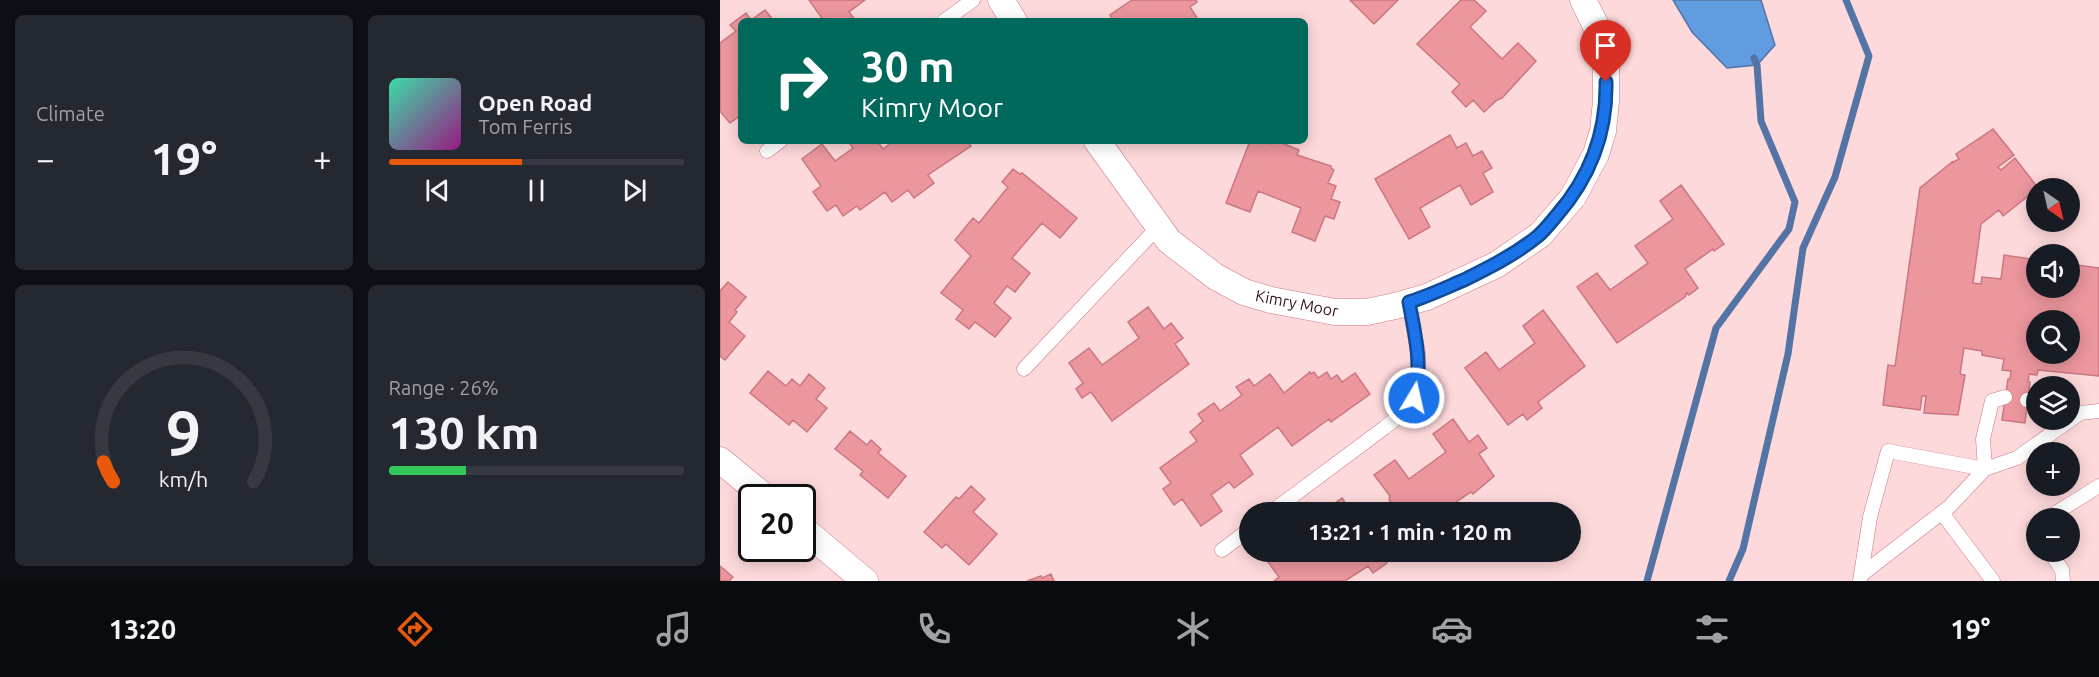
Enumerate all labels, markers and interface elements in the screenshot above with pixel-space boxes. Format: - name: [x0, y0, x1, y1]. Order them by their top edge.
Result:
- pin: [1580, 20, 1631, 82]
- icon: arrive: [1589, 29, 1622, 62]
- icon: right: [762, 42, 840, 120]
- text: 30 m: [861, 43, 955, 90]
- text: Open Road: [479, 90, 592, 115]
- text: Kimry Moor: [861, 92, 1003, 122]
- text: Climate: [36, 102, 105, 125]
- text: Tom Ferris: [479, 115, 572, 138]
- text: 19°: [150, 133, 217, 184]
- text: −: [36, 140, 55, 177]
- text: +: [313, 140, 332, 177]
- icon: previous: [421, 174, 454, 207]
- icon: pause: [520, 174, 553, 207]
- icon: next: [618, 174, 651, 207]
- north arrow: [2026, 178, 2080, 232]
- map controls: [2026, 178, 2080, 562]
- button: sound: [2026, 244, 2080, 298]
- street label: Kimry Moor: [1254, 286, 1340, 320]
- button: search: [2026, 310, 2080, 364]
- position arrow: [1382, 366, 1446, 430]
- text: Range · 26%: [389, 376, 499, 399]
- button: layers: [2026, 376, 2080, 430]
- text: 9: [166, 398, 201, 468]
- text: 130 km: [389, 407, 539, 458]
- button: +: [2026, 442, 2080, 496]
- text: km/h: [159, 468, 208, 492]
- speed limit sign: 20: [738, 484, 816, 562]
- button: −: [2026, 508, 2080, 562]
- text: 13:21 · 1 min · 120 m: [1308, 519, 1512, 544]
- icon: directions: [394, 608, 436, 650]
- icon: music: [653, 608, 695, 650]
- icon: phone: [913, 608, 955, 650]
- icon: climate: [1172, 608, 1214, 650]
- icon: car: [1431, 608, 1473, 650]
- icon: filters: [1691, 608, 1733, 650]
- text: 13:20: [109, 614, 176, 644]
- text: 19°: [1950, 614, 1990, 644]

